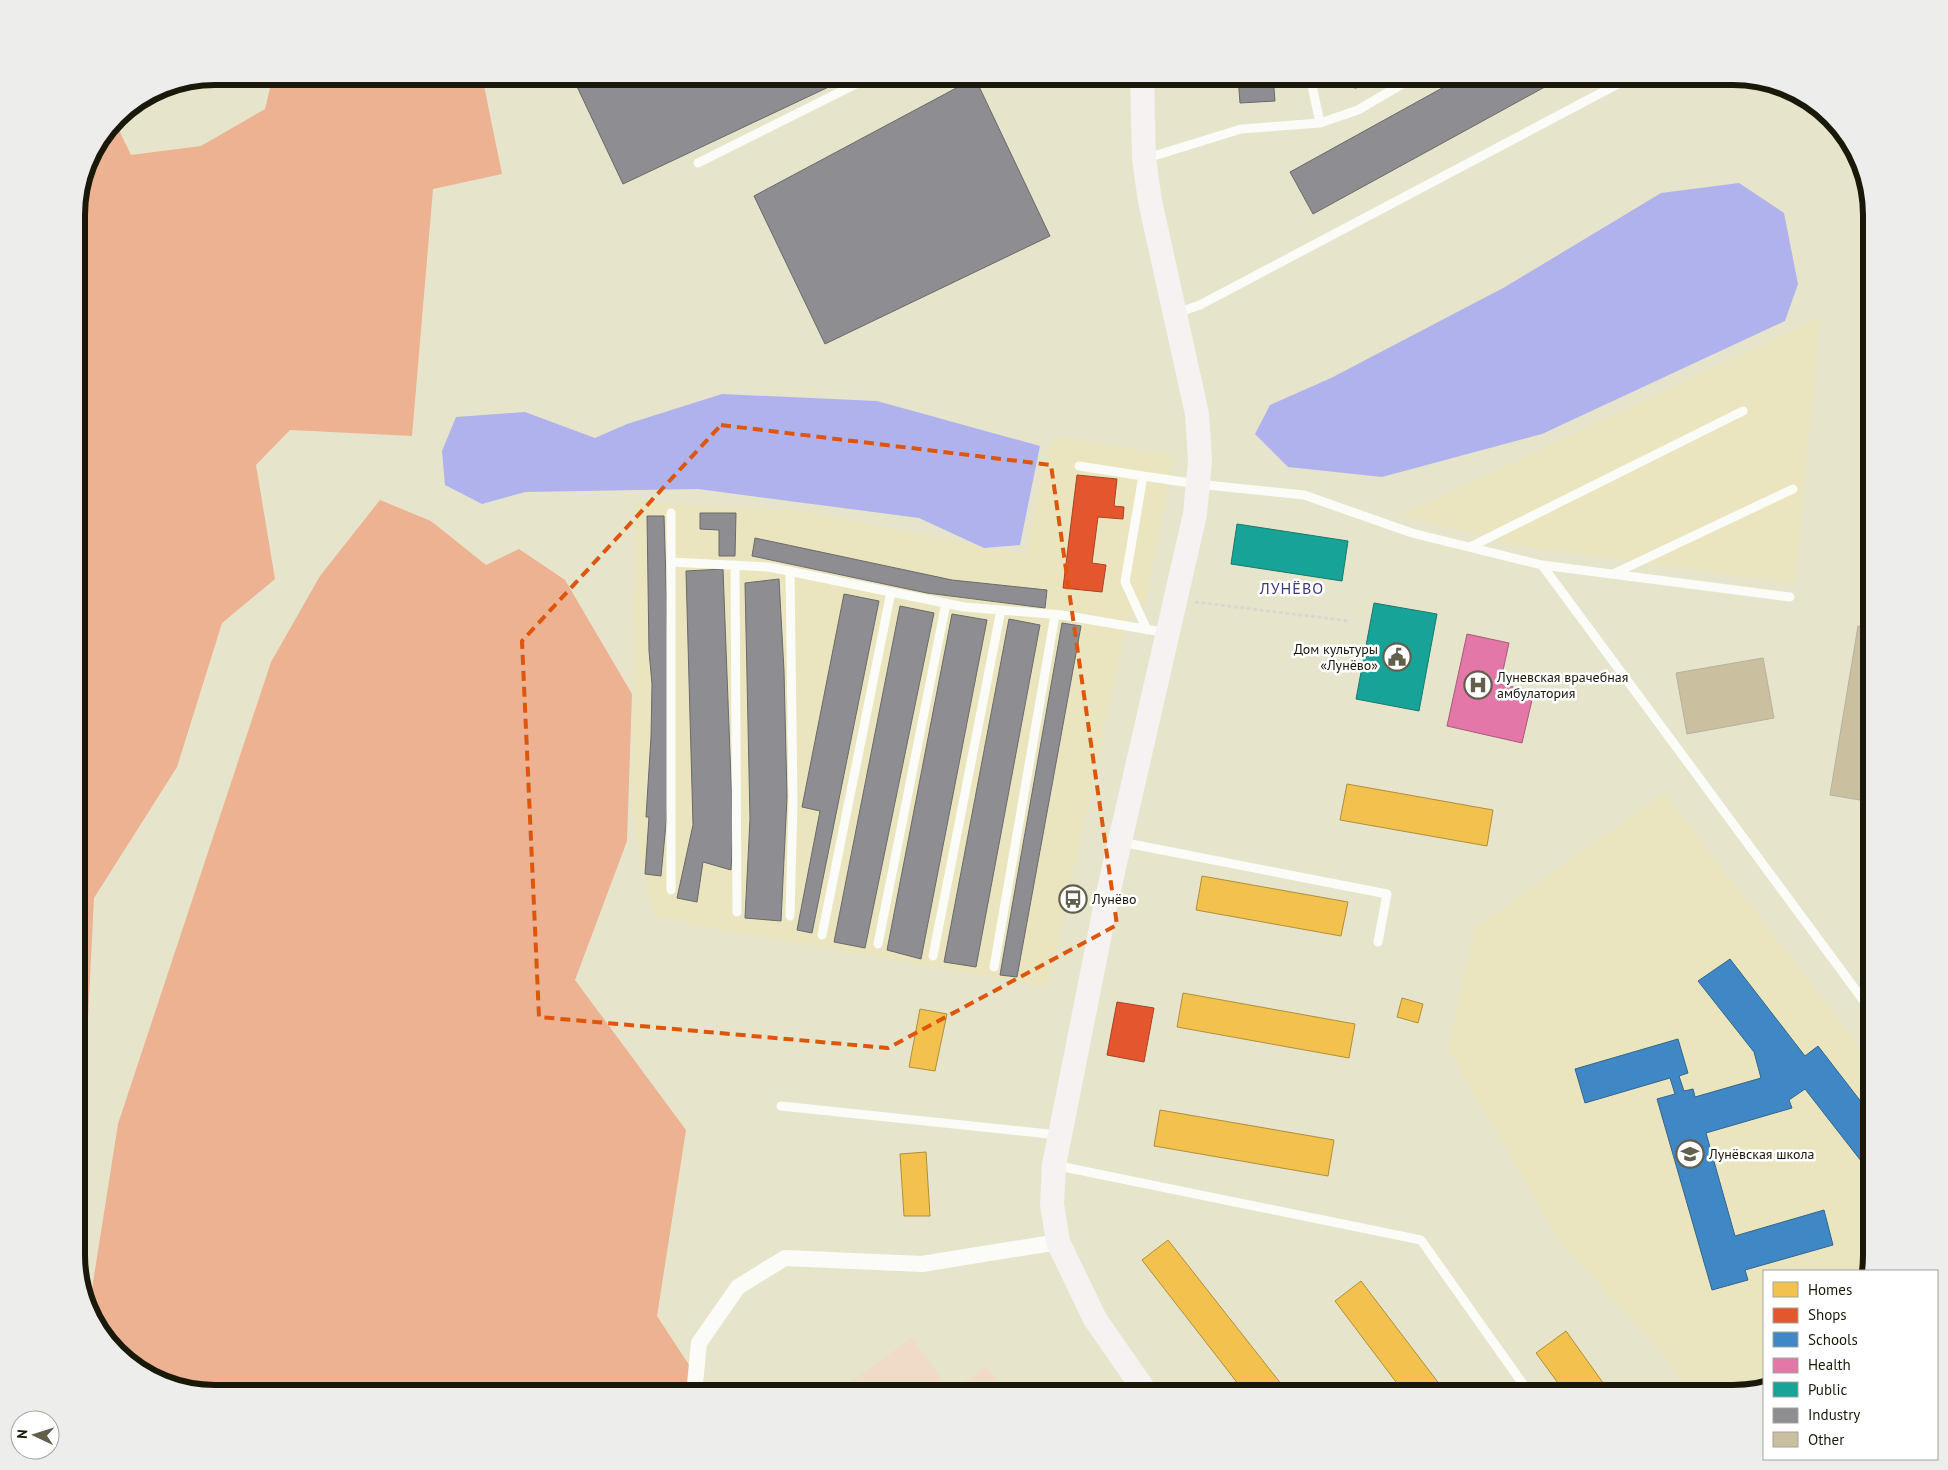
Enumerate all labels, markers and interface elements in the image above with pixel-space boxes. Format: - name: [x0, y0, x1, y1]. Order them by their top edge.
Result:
- district label: ЛУНЁВО: [1259, 578, 1324, 598]
- place label: Дом культуры «Лунёво»: [1294, 640, 1378, 674]
- public building icon: Дом культуры «Лунёво»: [1382, 642, 1412, 672]
- place label: Луневская врачебная амбулатория: [1496, 668, 1628, 702]
- hospital icon: Луневская врачебная амбулатория: [1463, 670, 1493, 700]
- bus stop icon: Лунёво: [1058, 884, 1088, 914]
- place label: Лунёво: [1091, 890, 1136, 908]
- school or university icon: Лунёвская школа: [1675, 1139, 1705, 1169]
- place label: Лунёвская школа: [1708, 1145, 1815, 1163]
- legend: [1763, 1270, 1938, 1460]
- text: Homes: [1808, 1280, 1852, 1299]
- text: Shops: [1808, 1305, 1847, 1324]
- text: Schools: [1808, 1330, 1858, 1349]
- text: Health: [1808, 1355, 1851, 1374]
- text: Public: [1808, 1380, 1847, 1399]
- text: Industry: [1808, 1405, 1860, 1424]
- north arrow: [10, 1410, 60, 1460]
- text: N: [13, 1429, 31, 1439]
- text: Other: [1808, 1430, 1844, 1449]

